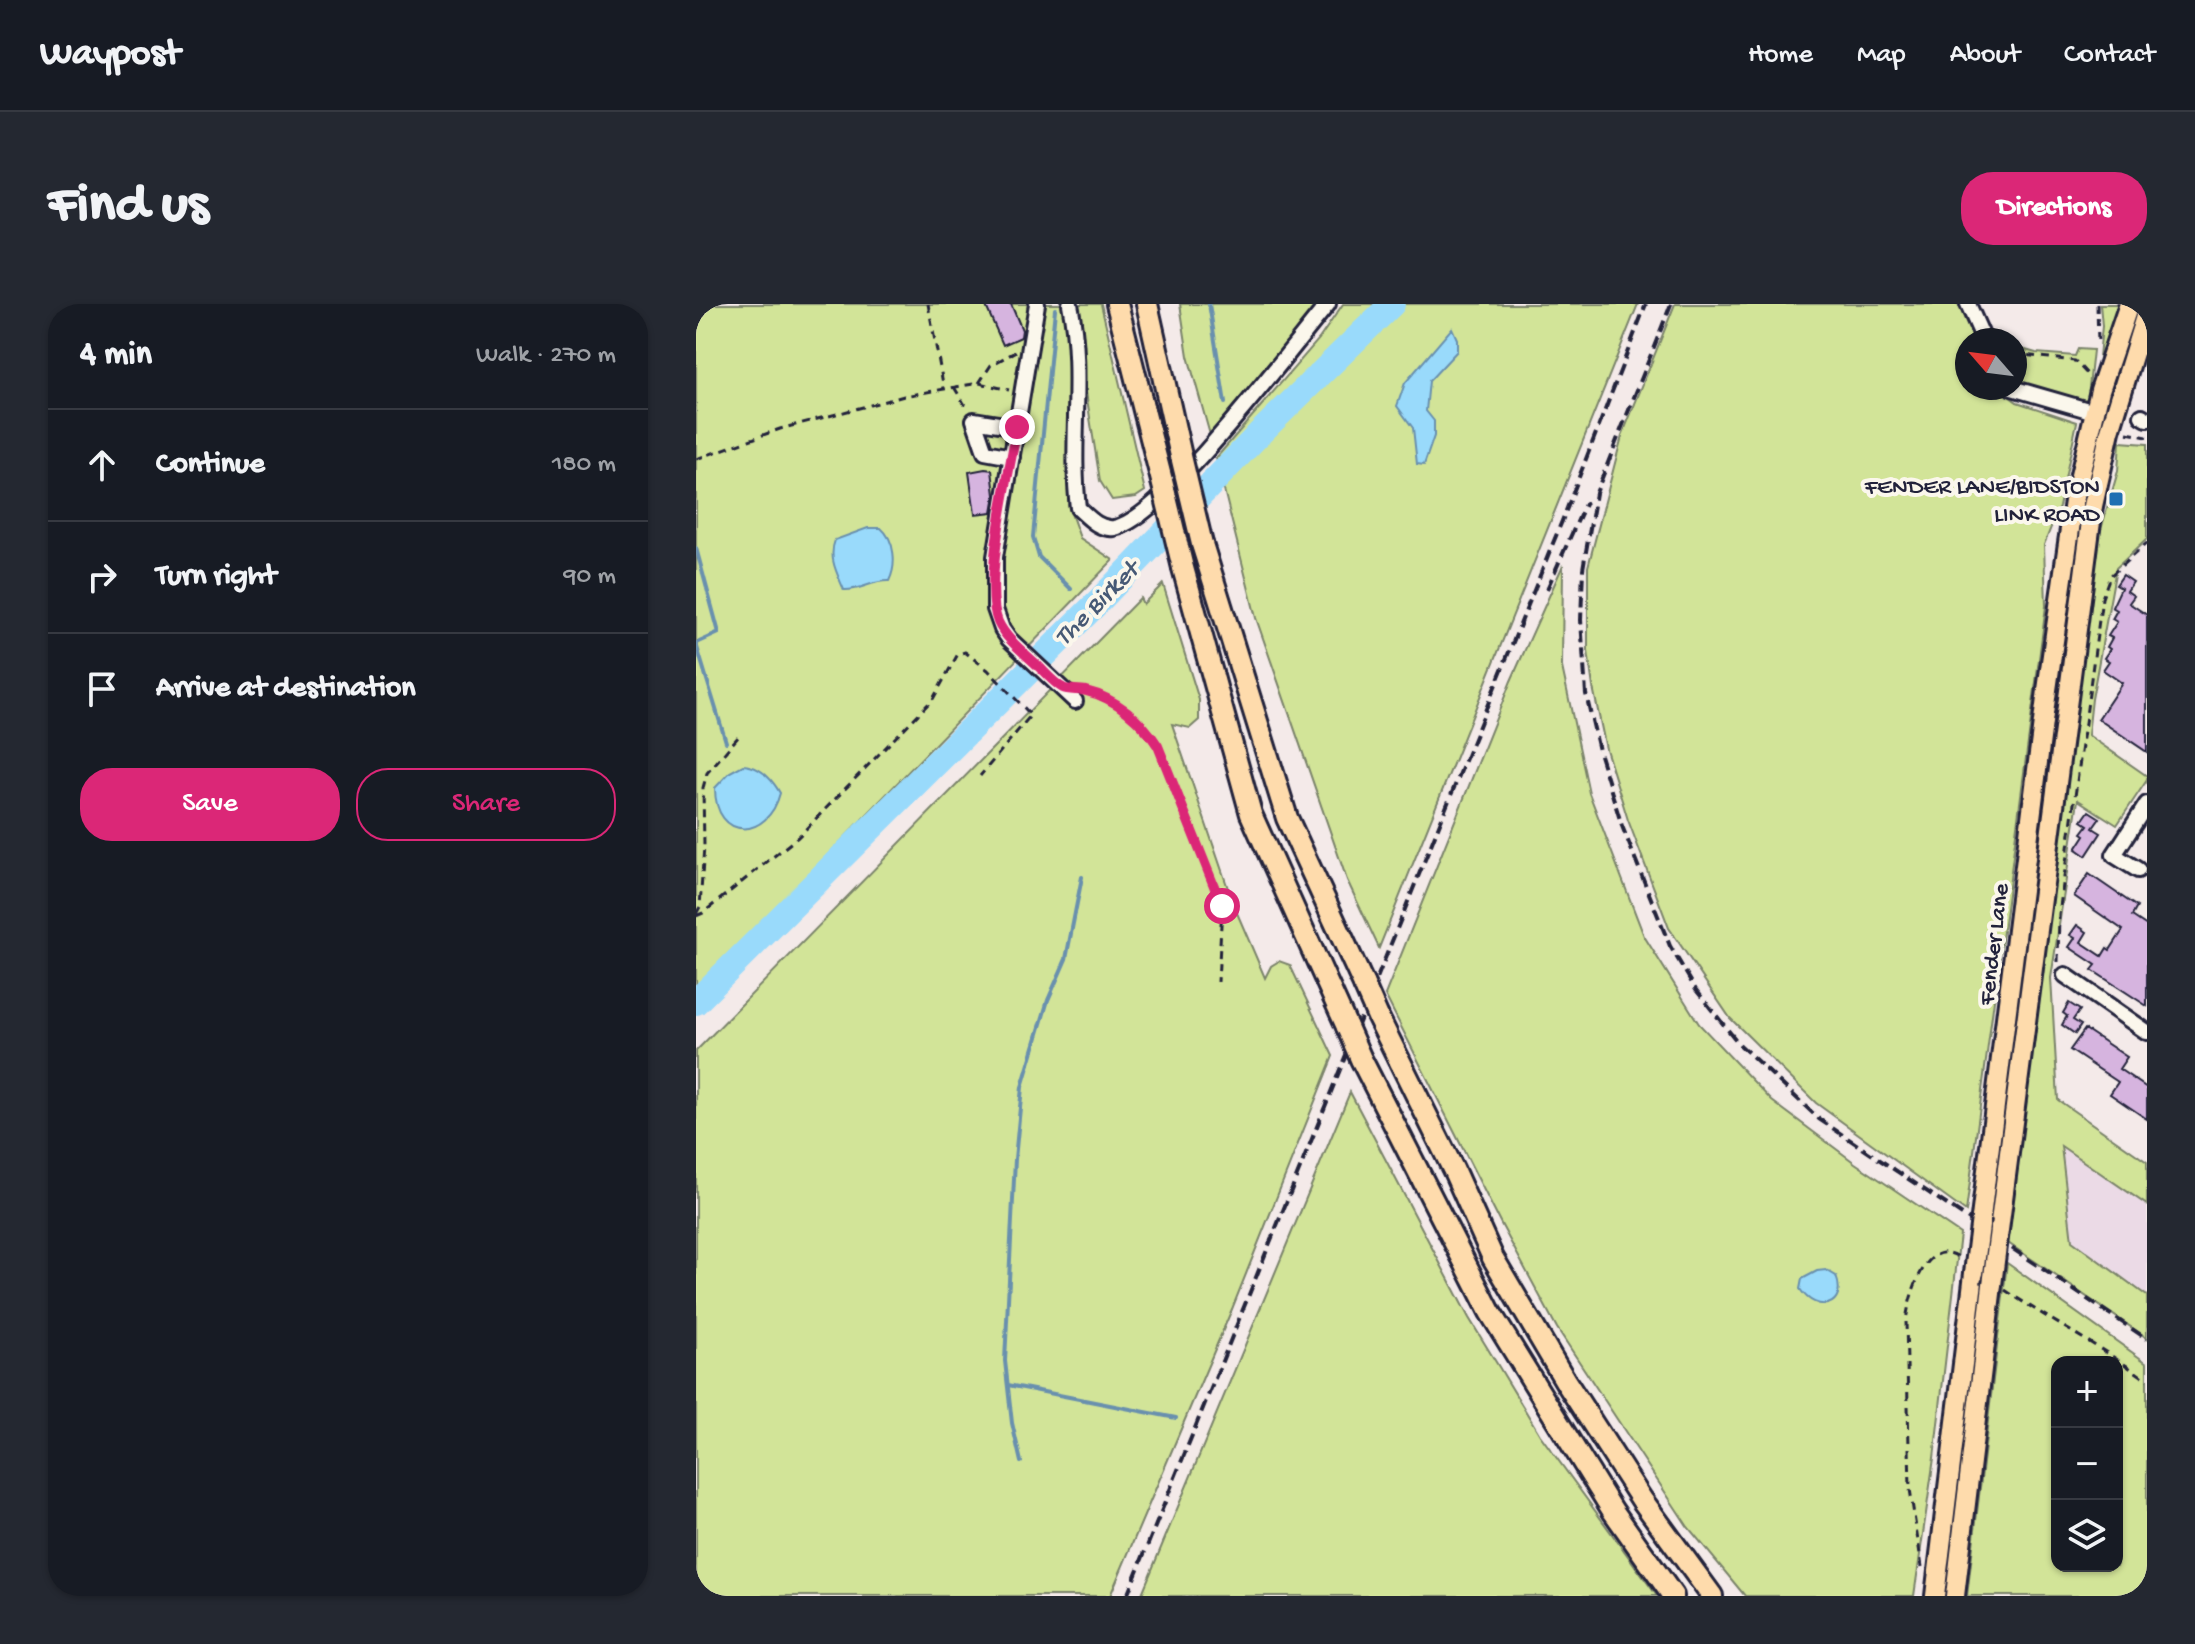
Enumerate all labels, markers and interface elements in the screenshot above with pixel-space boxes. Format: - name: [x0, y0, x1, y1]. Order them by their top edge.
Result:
- text: Waypost: [40, 33, 180, 77]
- text: Home: [1748, 39, 1813, 72]
- text: Map: [1857, 39, 1906, 72]
- text: About: [1950, 39, 2020, 72]
- text: Contact: [2064, 39, 2155, 72]
- button: Directions: [1961, 172, 2147, 245]
- text: Find us: [48, 175, 208, 241]
- north arrow: [1955, 328, 2027, 400]
- text: 4 min: [80, 336, 152, 376]
- text: Walk · 270 m: [476, 341, 616, 372]
- route end: [999, 409, 1035, 445]
- icon: ahead: [80, 443, 124, 487]
- text: Continue: [156, 448, 265, 483]
- text: 180 m: [552, 450, 616, 481]
- place label: FENDER LANE/BIDSTON LINK ROAD: [1864, 474, 2100, 531]
- marker: FENDER LANE/BIDSTON LINK ROAD: [2107, 490, 2125, 508]
- water label: The Birket: [1049, 553, 1150, 654]
- icon: right: [80, 555, 124, 599]
- text: Turn right: [156, 560, 276, 595]
- text: 90 m: [564, 562, 616, 593]
- icon: arrive: [80, 667, 124, 711]
- text: Arrive at destination: [156, 672, 416, 707]
- button: Save: [80, 768, 340, 841]
- button: Share: [356, 768, 616, 841]
- street label: Fender Lane: [1973, 881, 2017, 1008]
- route start: [1204, 888, 1240, 924]
- map controls: [2051, 1356, 2123, 1572]
- button: +: [2051, 1356, 2123, 1428]
- button: −: [2051, 1428, 2123, 1500]
- button: layers: [2051, 1500, 2123, 1572]

